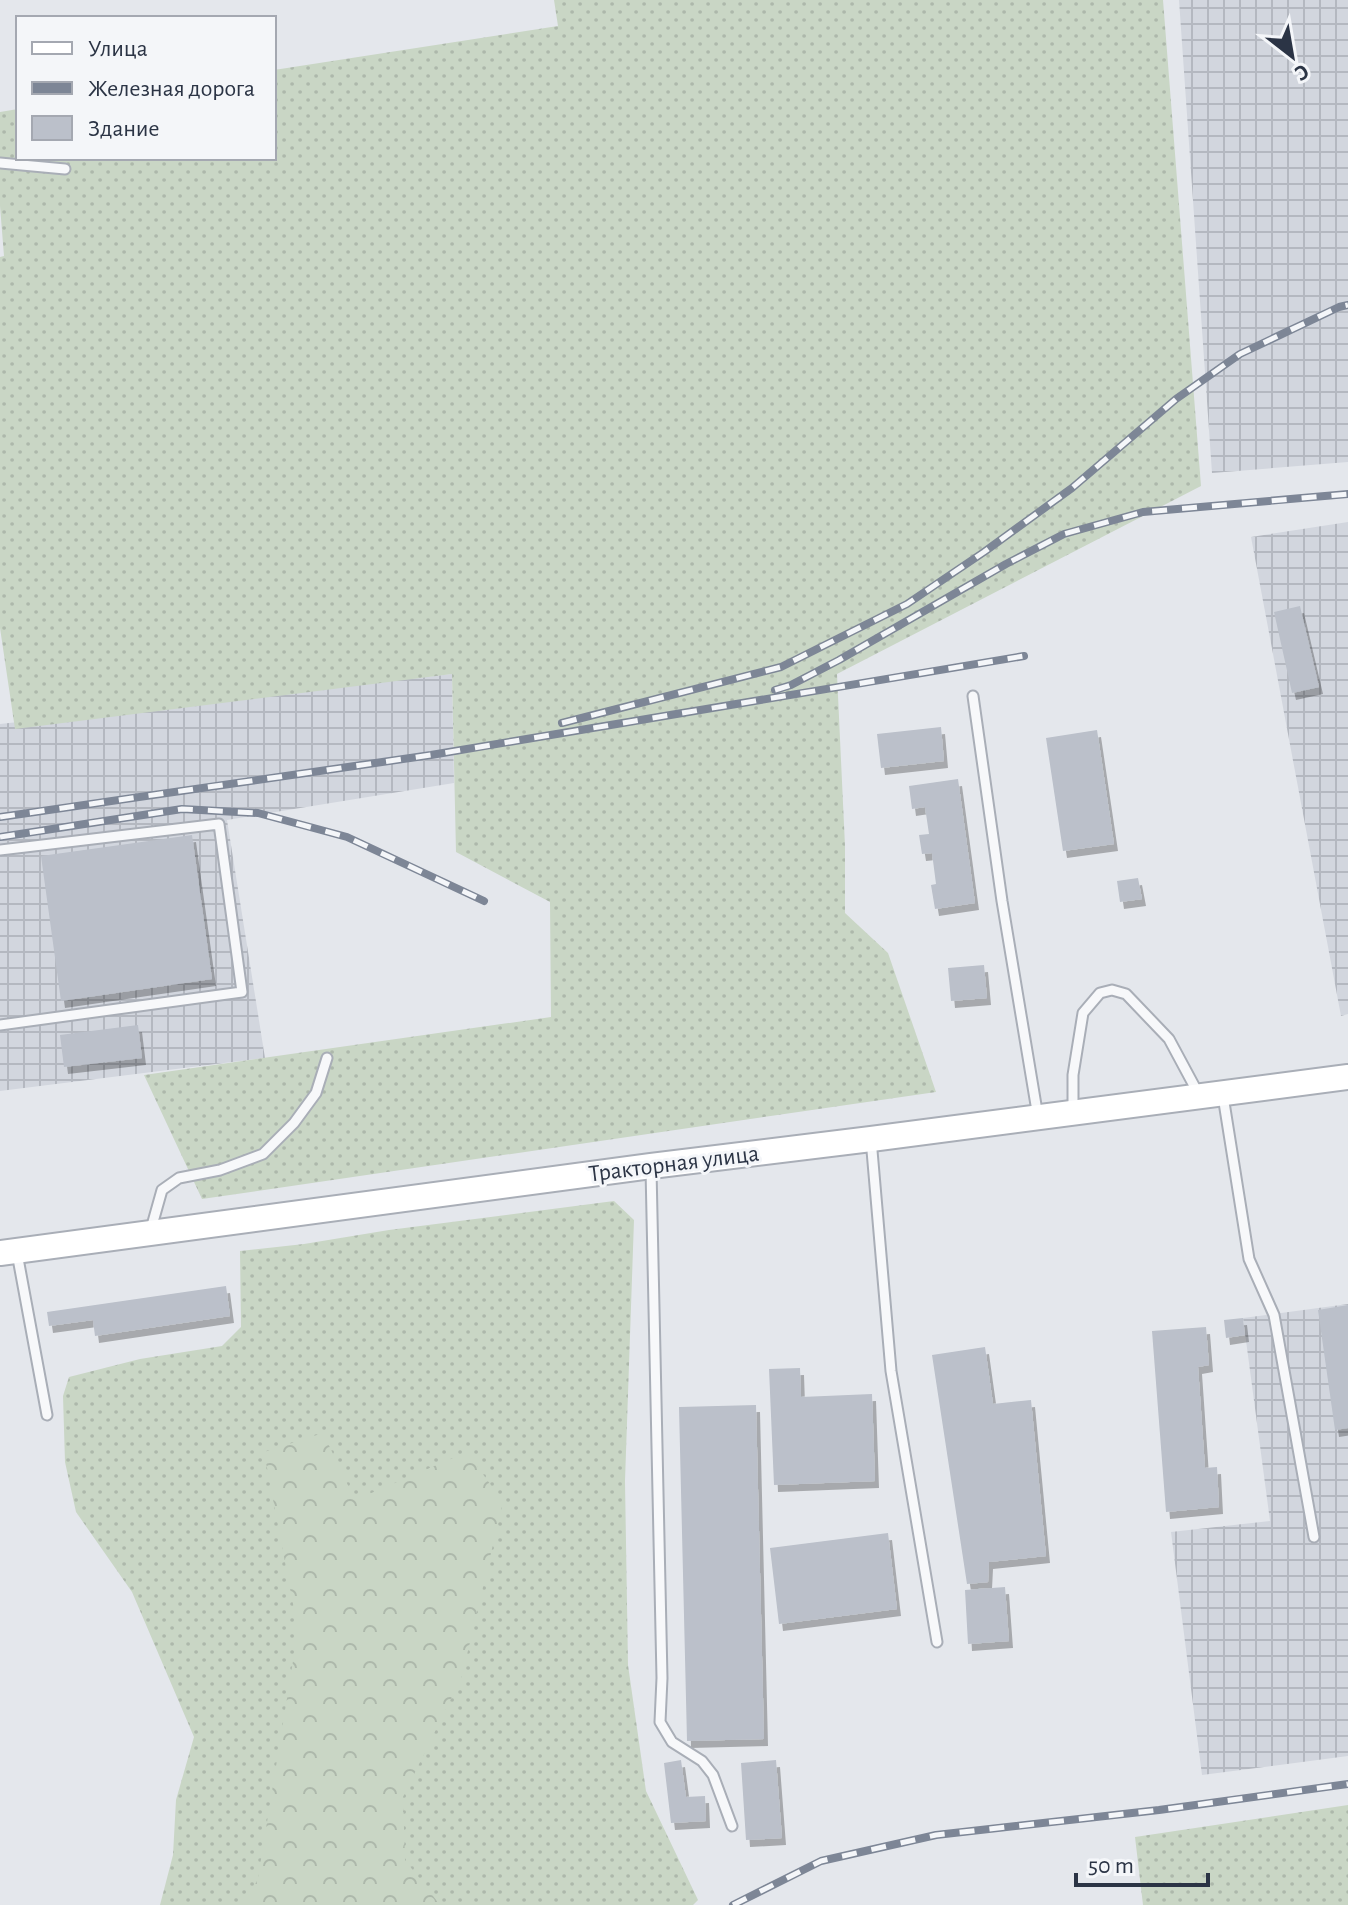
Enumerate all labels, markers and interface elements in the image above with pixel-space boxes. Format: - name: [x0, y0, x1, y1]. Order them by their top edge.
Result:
- legend: [16, 16, 276, 160]
- north arrow: [1252, 16, 1332, 96]
- text: Улица: [88, 37, 148, 61]
- text: С: [1291, 60, 1313, 85]
- text: Железная дорога: [88, 77, 255, 101]
- text: Здание: [88, 117, 159, 141]
- street label: Тракторная улица: [587, 1142, 761, 1186]
- scale bar: [1076, 1837, 1208, 1887]
- text: 50 m: [1088, 1854, 1134, 1878]

